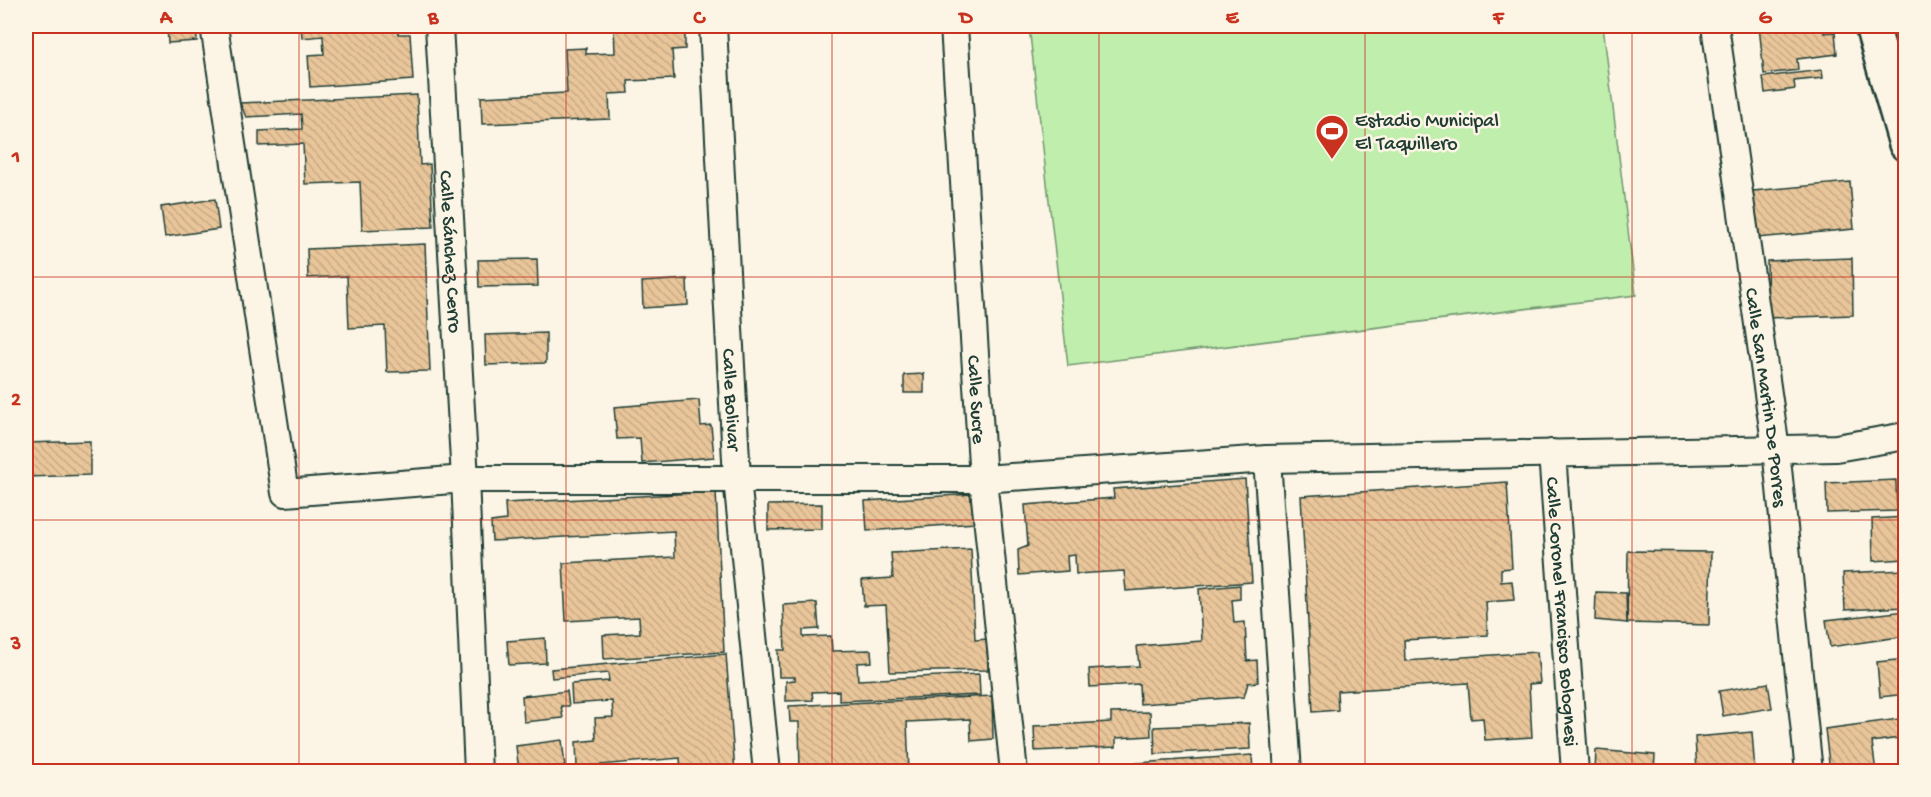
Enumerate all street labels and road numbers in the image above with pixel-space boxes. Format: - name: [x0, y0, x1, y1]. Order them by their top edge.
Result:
- street label: Calle Sánchez Cerro: [432, 170, 465, 334]
- street label: Calle San Martin De Porres: [1738, 287, 1790, 509]
- street label: Calle Bolivar: [715, 348, 744, 453]
- street label: Calle Sucre: [960, 354, 989, 445]
- street label: Calle Coronel Francisco Bolognesi: [1539, 476, 1581, 747]

